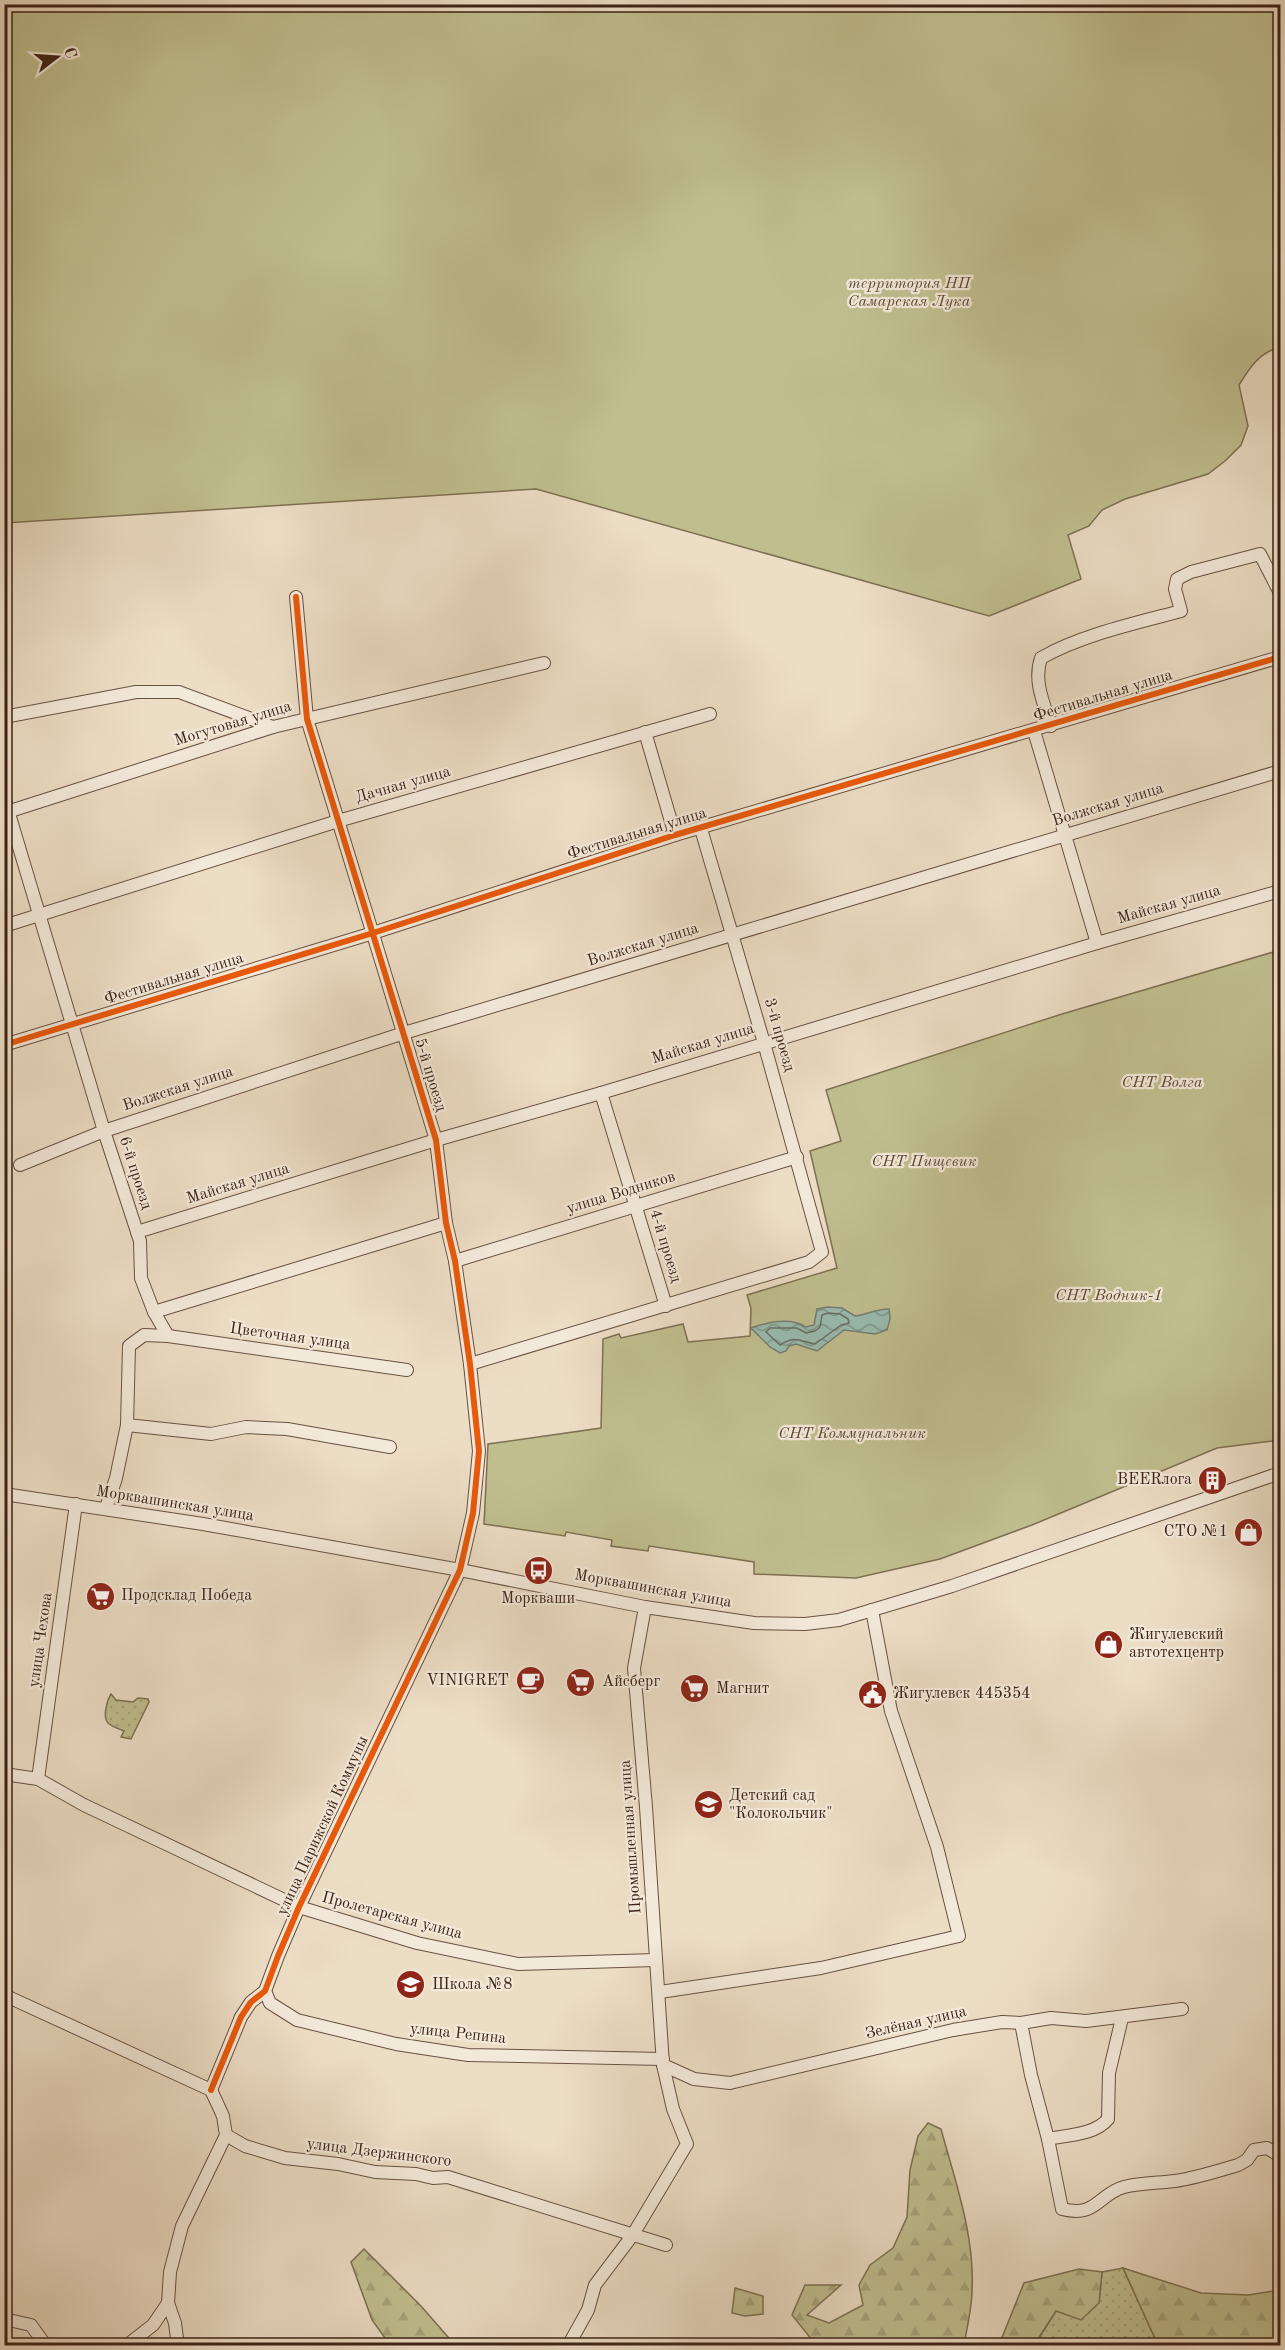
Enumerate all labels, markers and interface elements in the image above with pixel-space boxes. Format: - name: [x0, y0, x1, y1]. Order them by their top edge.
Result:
- north arrow: [27, 27, 87, 87]
- text: С: [60, 46, 79, 61]
- park label: территория НП Самарская Лука: [848, 276, 972, 310]
- street label: Фестивальная улица: [1032, 667, 1175, 725]
- street label: Могутовая улица: [173, 699, 294, 749]
- street label: Дачная улица: [354, 764, 452, 806]
- street label: Волжская улица: [1051, 780, 1165, 829]
- street label: Фестивальная улица: [566, 805, 709, 863]
- street label: Майская улица: [1116, 883, 1223, 927]
- street label: Волжская улица: [586, 920, 700, 969]
- street label: Фестивальная улица: [103, 950, 246, 1008]
- street label: 3-й проезд: [761, 997, 797, 1074]
- street label: Майская улица: [650, 1021, 756, 1067]
- street label: 5-й проезд: [411, 1037, 449, 1114]
- street label: Волжская улица: [121, 1064, 235, 1114]
- park label: СНТ Волга: [1121, 1075, 1203, 1091]
- street label: 6-й проезд: [116, 1135, 154, 1211]
- park label: СНТ Пищевик: [872, 1154, 977, 1170]
- street label: Майская улица: [185, 1161, 291, 1207]
- street label: улица Водников: [565, 1169, 677, 1217]
- street label: 4-й проезд: [646, 1208, 684, 1285]
- park label: СНТ Водник-1: [1055, 1288, 1163, 1304]
- street label: Цветочная улица: [229, 1321, 351, 1353]
- park label: СНТ Коммунальник: [778, 1426, 926, 1442]
- building icon: BEERлога: [1197, 1464, 1229, 1496]
- place label: BEERлога: [1117, 1472, 1192, 1488]
- street label: Морквашинская улица: [95, 1484, 255, 1524]
- shop icon: СТО №1: [1233, 1516, 1265, 1548]
- place label: СТО №1: [1164, 1524, 1228, 1540]
- bus stop icon: Моркваши: [522, 1555, 554, 1587]
- street label: Морквашинская улица: [573, 1567, 733, 1611]
- supermarket icon: Продсклад Победа: [84, 1580, 116, 1612]
- place label: Продсклад Победа: [121, 1588, 252, 1604]
- street label: улица Чехова: [26, 1591, 56, 1689]
- place label: Моркваши: [501, 1591, 575, 1607]
- place label: Жигулевский автотехцентр: [1129, 1627, 1224, 1661]
- shop icon: Жигулевский автотехцентр: [1092, 1628, 1124, 1660]
- cafe icon: VINIGRET: [514, 1665, 546, 1697]
- supermarket icon: Айсберг: [565, 1666, 597, 1698]
- place label: VINIGRET: [426, 1673, 509, 1689]
- supermarket icon: Магнит: [679, 1673, 711, 1705]
- place label: Айсберг: [602, 1674, 660, 1690]
- public building icon: Жигулевск 445354: [856, 1678, 888, 1710]
- place label: Магнит: [716, 1681, 769, 1697]
- place label: Жигулевск 445354: [893, 1686, 1031, 1702]
- street label: улица Парижской Коммуны: [274, 1734, 372, 1918]
- street label: Промышленная улица: [618, 1759, 644, 1915]
- place label: Детский сад "Колокольчик": [729, 1788, 833, 1822]
- school or university icon: Детский сад "Колокольчик": [692, 1789, 724, 1821]
- street label: Пролетарская улица: [320, 1890, 464, 1942]
- school or university icon: Школа №8: [395, 1969, 427, 2001]
- place label: Школа №8: [432, 1977, 512, 1993]
- street label: Зелёная улица: [864, 2004, 968, 2042]
- street label: улица Репина: [409, 2021, 507, 2047]
- street label: улица Дзержинского: [306, 2136, 452, 2170]

